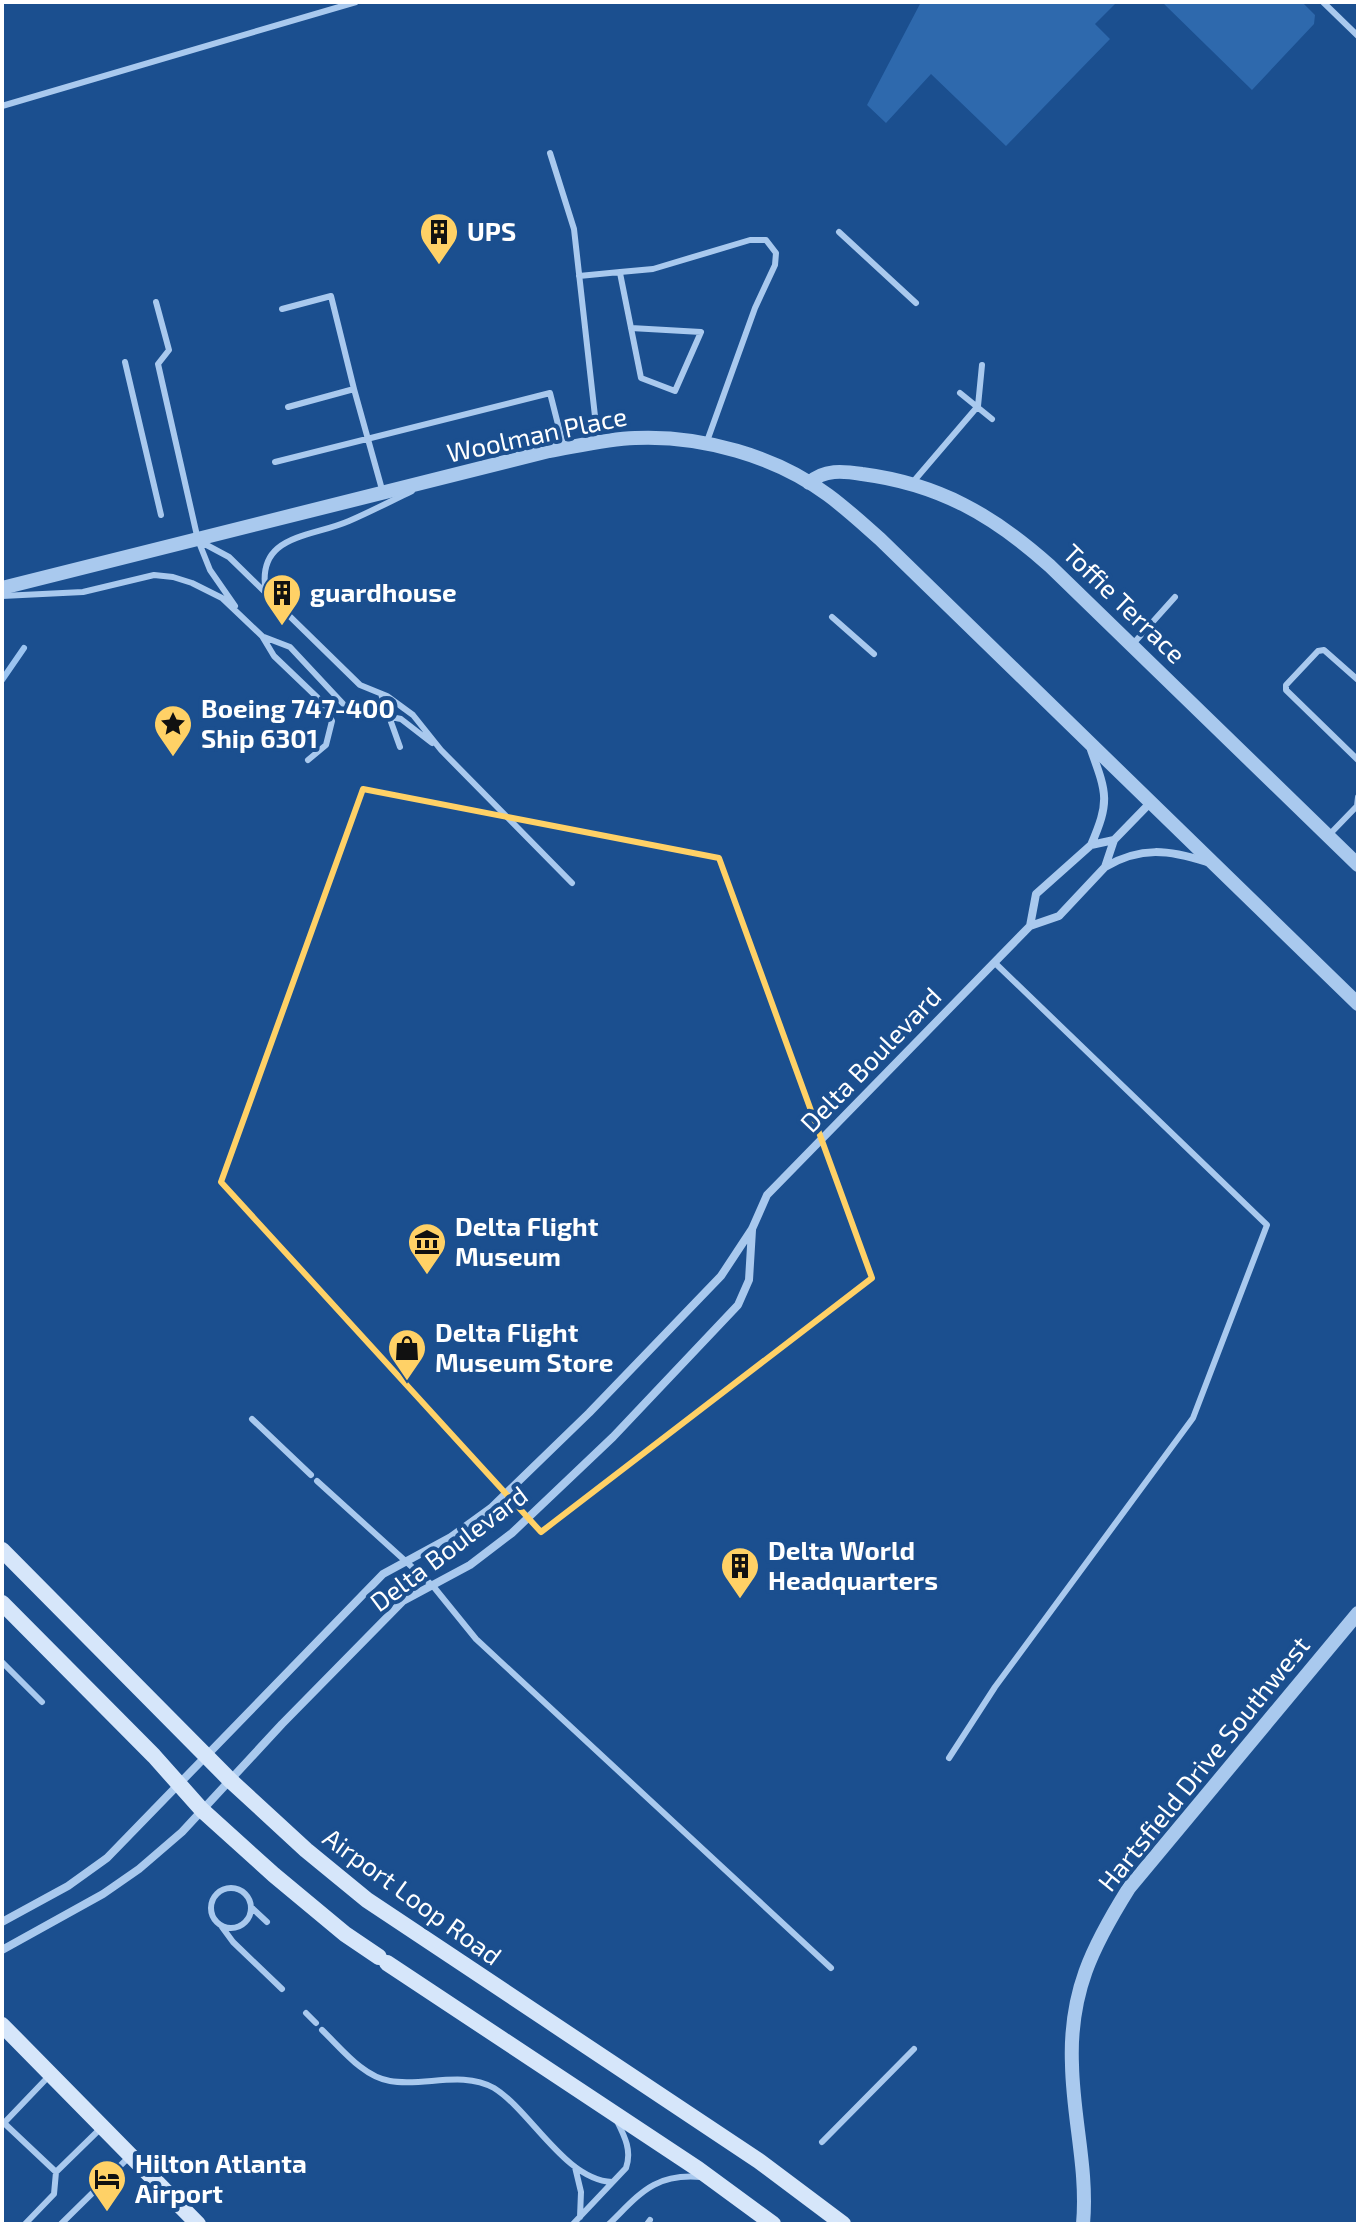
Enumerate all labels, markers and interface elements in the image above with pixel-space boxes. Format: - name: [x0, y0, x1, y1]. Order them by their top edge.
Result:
- building icon: UPS: [418, 211, 460, 266]
- place label: UPS: [467, 215, 516, 246]
- street label: Woolman Place: [444, 399, 630, 468]
- street label: Toffie Terrace: [1057, 537, 1193, 669]
- building icon: guardhouse: [261, 572, 303, 627]
- place label: guardhouse: [310, 576, 457, 607]
- place label: Boeing 747-400 Ship 6301: [201, 692, 395, 753]
- place icon: Boeing 747-400 Ship 6301: [152, 703, 194, 758]
- street label: Delta Boulevard: [793, 980, 947, 1138]
- place label: Delta Flight Museum: [455, 1210, 599, 1271]
- museum icon: Delta Flight Museum: [406, 1221, 448, 1276]
- place label: Delta Flight Museum Store: [435, 1316, 613, 1377]
- shop icon: Delta Flight Museum Store: [386, 1327, 428, 1382]
- street label: Delta Boulevard: [363, 1479, 533, 1617]
- place label: Delta World Headquarters: [768, 1534, 938, 1595]
- building icon: Delta World Headquarters: [719, 1545, 761, 1600]
- street label: Hartsfield Drive Southwest: [1091, 1629, 1315, 1897]
- street label: Airport Loop Road: [318, 1821, 508, 1971]
- place label: Hilton Atlanta Airport: [135, 2147, 307, 2208]
- hotel icon: Hilton Atlanta Airport: [86, 2158, 128, 2213]

